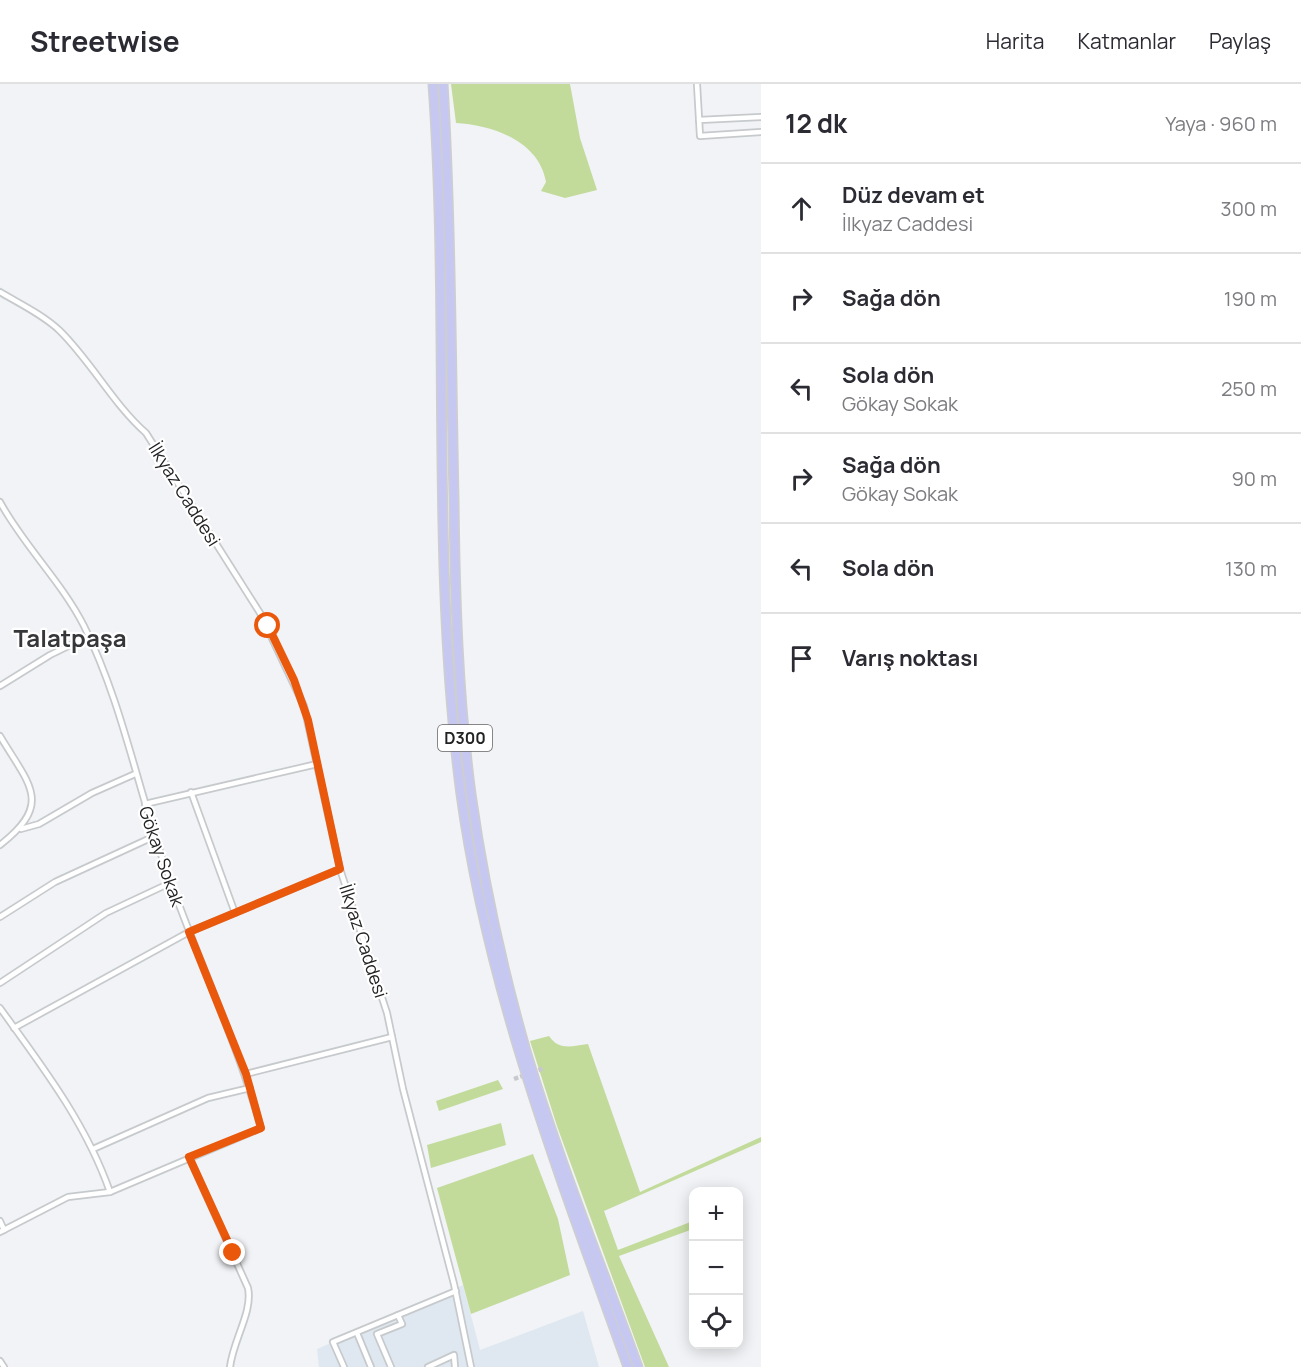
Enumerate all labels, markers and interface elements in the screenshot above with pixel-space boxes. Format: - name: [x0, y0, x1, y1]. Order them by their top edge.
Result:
- text: Streetwise: [30, 22, 180, 60]
- text: Harita: [986, 27, 1044, 55]
- text: Katmanlar: [1077, 27, 1176, 55]
- text: Paylaş: [1209, 27, 1271, 55]
- text: 12 dk: [785, 105, 847, 141]
- text: Yaya · 960 m: [1165, 110, 1277, 137]
- text: Düz devam et: [842, 180, 985, 210]
- icon: ahead: [785, 192, 818, 225]
- text: 300 m: [1221, 195, 1277, 222]
- text: İlkyaz Caddesi: [842, 210, 973, 237]
- icon: right: [785, 282, 818, 315]
- text: Sağa dön: [842, 283, 941, 313]
- text: 190 m: [1224, 285, 1277, 312]
- text: Sola dön: [842, 360, 934, 390]
- icon: left: [785, 372, 818, 405]
- text: 250 m: [1221, 375, 1277, 402]
- text: Gökay Sokak: [842, 390, 958, 417]
- street label: İlkyaz Caddesi: [144, 438, 226, 550]
- text: Sağa dön: [842, 450, 941, 480]
- icon: right: [785, 462, 818, 495]
- text: 90 m: [1231, 465, 1277, 492]
- text: Gökay Sokak: [842, 480, 958, 507]
- icon: left: [785, 552, 818, 585]
- text: Sola dön: [842, 553, 934, 583]
- text: 130 m: [1225, 555, 1277, 582]
- route start: [254, 612, 280, 638]
- district label: Talatpaşa: [13, 621, 127, 654]
- icon: arrive: [785, 642, 818, 675]
- text: Varış noktası: [842, 643, 978, 673]
- road number: D300: [438, 725, 492, 751]
- street label: Gökay Sokak: [134, 803, 191, 910]
- street label: İlkyaz Caddesi: [334, 881, 394, 1001]
- map controls: [689, 1187, 743, 1349]
- button: +: [689, 1187, 743, 1241]
- route end: [219, 1239, 245, 1265]
- button: −: [689, 1241, 743, 1295]
- button: locate: [689, 1295, 743, 1349]

